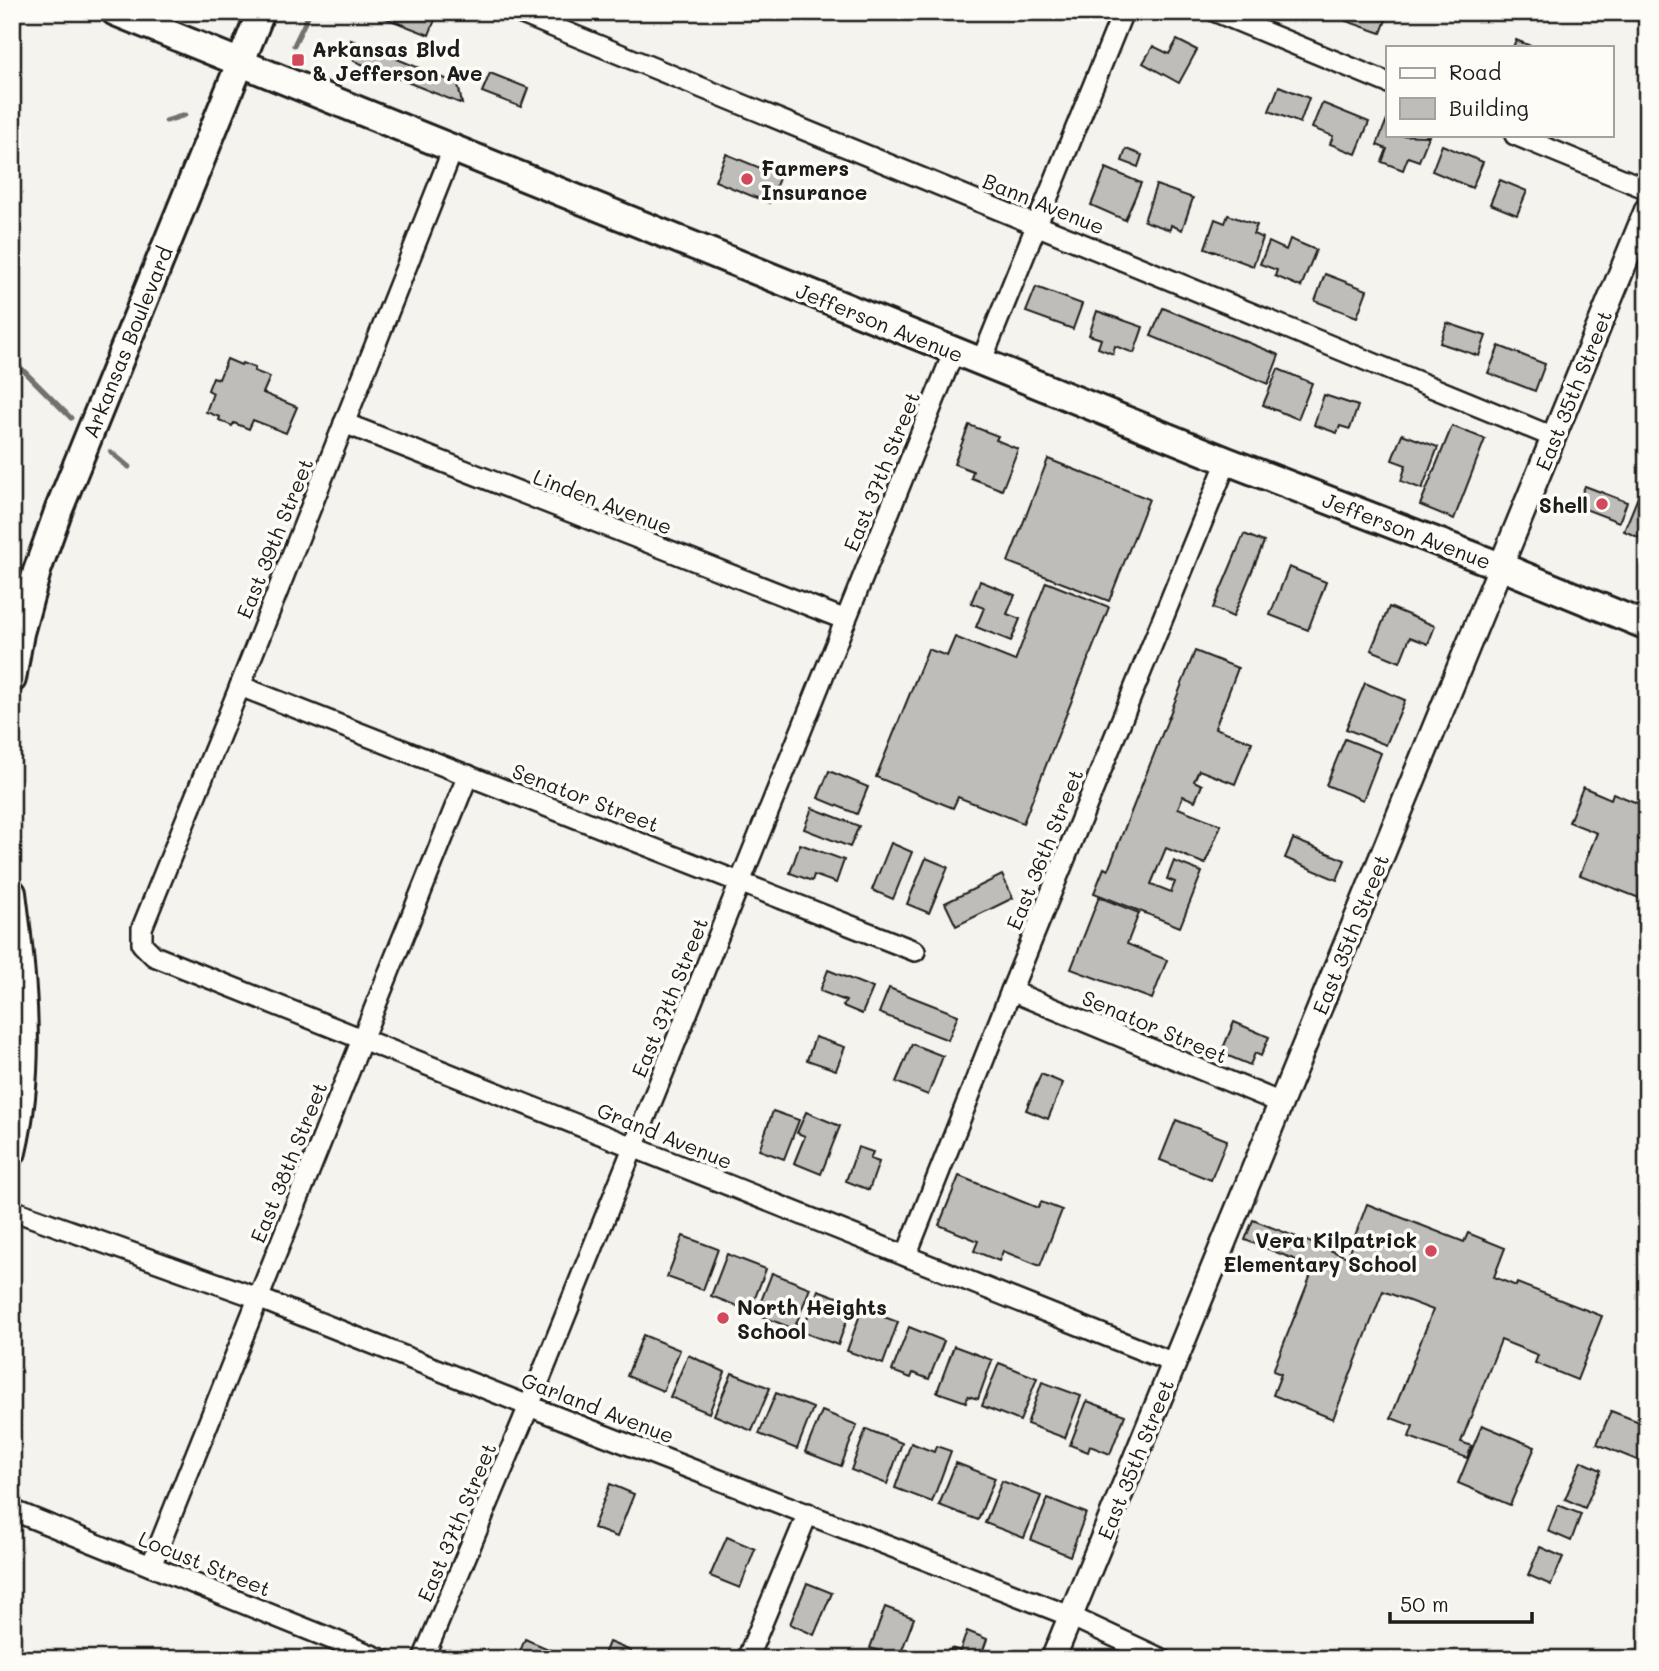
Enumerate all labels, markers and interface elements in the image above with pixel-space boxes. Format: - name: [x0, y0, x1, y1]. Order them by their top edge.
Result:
- place label: Arkansas Blvd & Jefferson Ave: [312, 35, 482, 86]
- legend: [1386, 46, 1614, 136]
- marker: Arkansas Blvd & Jefferson Ave: [290, 52, 306, 68]
- text: Road: [1449, 58, 1501, 85]
- text: Building: [1449, 94, 1529, 121]
- place label: Farmers Insurance: [761, 154, 867, 205]
- street label: Bann Avenue: [979, 166, 1109, 240]
- marker: Farmers Insurance: [739, 171, 755, 187]
- street label: Arkansas Boulevard: [76, 242, 178, 442]
- street label: Jefferson Avenue: [792, 276, 968, 368]
- street label: East 35th Street: [1529, 306, 1617, 474]
- street label: East 37th Street: [837, 387, 925, 555]
- street label: East 39th Street: [230, 454, 318, 622]
- street label: Linden Avenue: [530, 462, 676, 540]
- street label: Jefferson Avenue: [1319, 485, 1495, 575]
- place label: Shell: [1539, 491, 1588, 518]
- marker: Shell: [1594, 496, 1610, 512]
- street label: Senator Street: [509, 757, 663, 837]
- street label: East 36th Street: [999, 765, 1089, 933]
- street label: East 35th Street: [1306, 850, 1394, 1018]
- street label: East 37th Street: [625, 913, 713, 1081]
- street label: Senator Street: [1078, 983, 1232, 1069]
- street label: East 38th Street: [243, 1078, 333, 1246]
- street label: Grand Avenue: [593, 1096, 737, 1174]
- place label: Vera Kilpatrick Elementary School: [1223, 1226, 1417, 1278]
- marker: Vera Kilpatrick Elementary School: [1423, 1243, 1439, 1259]
- place label: North Heights School: [737, 1293, 887, 1344]
- marker: North Heights School: [715, 1310, 731, 1326]
- street label: Garland Avenue: [518, 1365, 678, 1449]
- street label: East 35th Street: [1091, 1375, 1179, 1543]
- street label: East 37th Street: [410, 1439, 502, 1605]
- street label: Locust Street: [135, 1524, 275, 1602]
- scale bar: [1390, 1580, 1531, 1624]
- text: 50 m: [1400, 1590, 1449, 1617]

